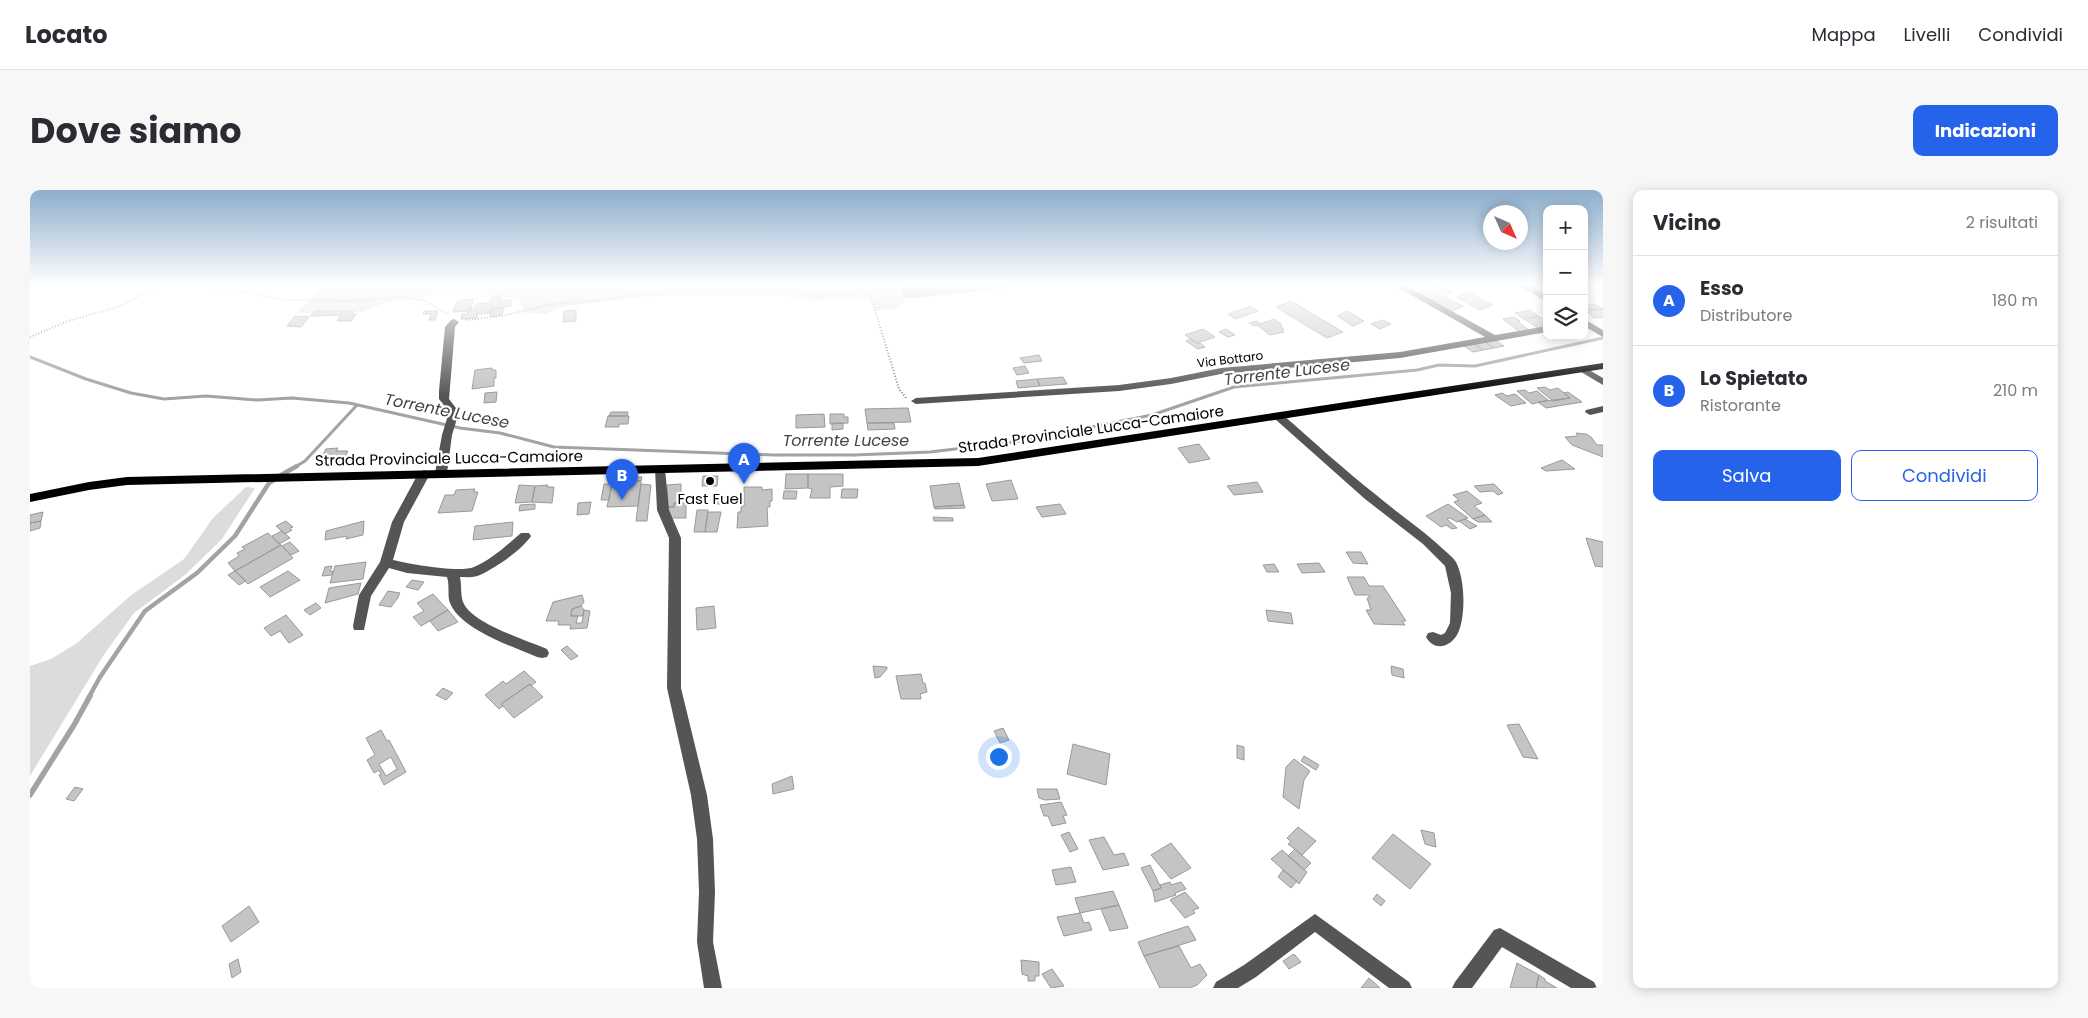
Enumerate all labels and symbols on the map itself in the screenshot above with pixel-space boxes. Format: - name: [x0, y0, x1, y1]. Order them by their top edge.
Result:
- north arrow: [1483, 205, 1528, 250]
- street label: Via Bottaro: [1196, 346, 1264, 371]
- water label: Torrente Lucese: [1223, 353, 1351, 391]
- water label: Torrente Lucese: [383, 388, 511, 434]
- street label: Strada Provinciale Lucca-Camaiore: [957, 400, 1225, 458]
- water label: Torrente Lucese: [783, 429, 909, 452]
- pin: A: [728, 443, 760, 484]
- street label: Strada Provinciale Lucca-Camaiore: [315, 445, 583, 471]
- pin: B: [606, 459, 638, 500]
- marker: Fast Fuel: [704, 475, 716, 487]
- place label: Fast Fuel: [677, 488, 743, 509]
- your location: [986, 744, 1012, 770]

